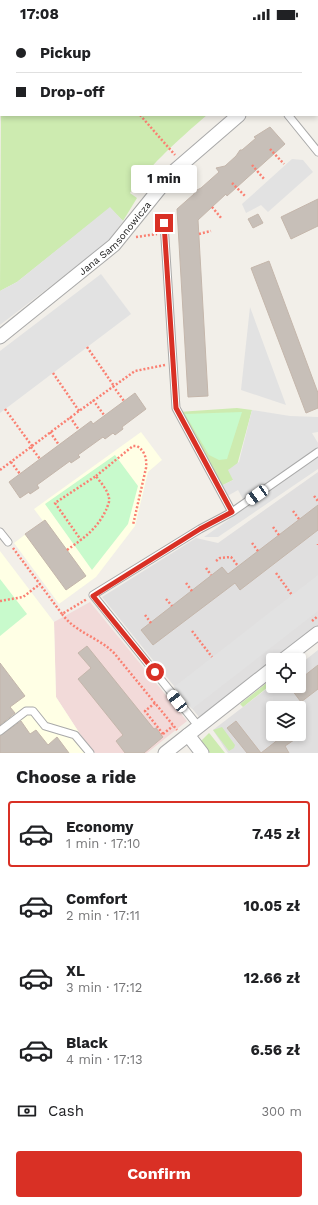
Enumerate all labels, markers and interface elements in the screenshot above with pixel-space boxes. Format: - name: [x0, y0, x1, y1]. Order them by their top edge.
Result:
- text: 17:08: [20, 5, 59, 23]
- text: Pickup: [40, 44, 91, 62]
- text: Drop-off: [40, 83, 105, 101]
- callout: 1 min: [131, 165, 197, 193]
- text: 1 min: [147, 171, 181, 186]
- street label: Jana Samsonowicza: [77, 199, 153, 277]
- route end: [155, 214, 173, 232]
- car: [244, 483, 270, 507]
- map controls: [266, 653, 306, 741]
- button: locate: [266, 653, 306, 693]
- route start: [146, 663, 164, 681]
- car: [165, 688, 189, 714]
- button: layers: [266, 701, 306, 741]
- text: Choose a ride: [16, 766, 136, 787]
- icon: car: [18, 816, 54, 852]
- text: Economy: [66, 818, 133, 836]
- text: 7.45 zł: [252, 825, 300, 843]
- text: 1 min · 17:10: [66, 836, 140, 851]
- icon: car: [18, 888, 54, 924]
- text: Comfort: [66, 890, 127, 908]
- text: 10.05 zł: [243, 897, 300, 915]
- text: 2 min · 17:11: [66, 908, 140, 923]
- icon: car: [18, 960, 54, 996]
- text: XL: [66, 962, 85, 980]
- text: 12.66 zł: [244, 969, 300, 987]
- text: 3 min · 17:12: [66, 980, 142, 995]
- icon: car: [18, 1032, 54, 1068]
- text: Black: [66, 1034, 108, 1052]
- text: 6.56 zł: [250, 1041, 300, 1059]
- text: 4 min · 17:13: [66, 1052, 143, 1067]
- icon: cash: [16, 1100, 38, 1122]
- text: Cash: [48, 1102, 84, 1120]
- text: 300 m: [261, 1104, 302, 1119]
- button: Confirm: [16, 1151, 302, 1197]

